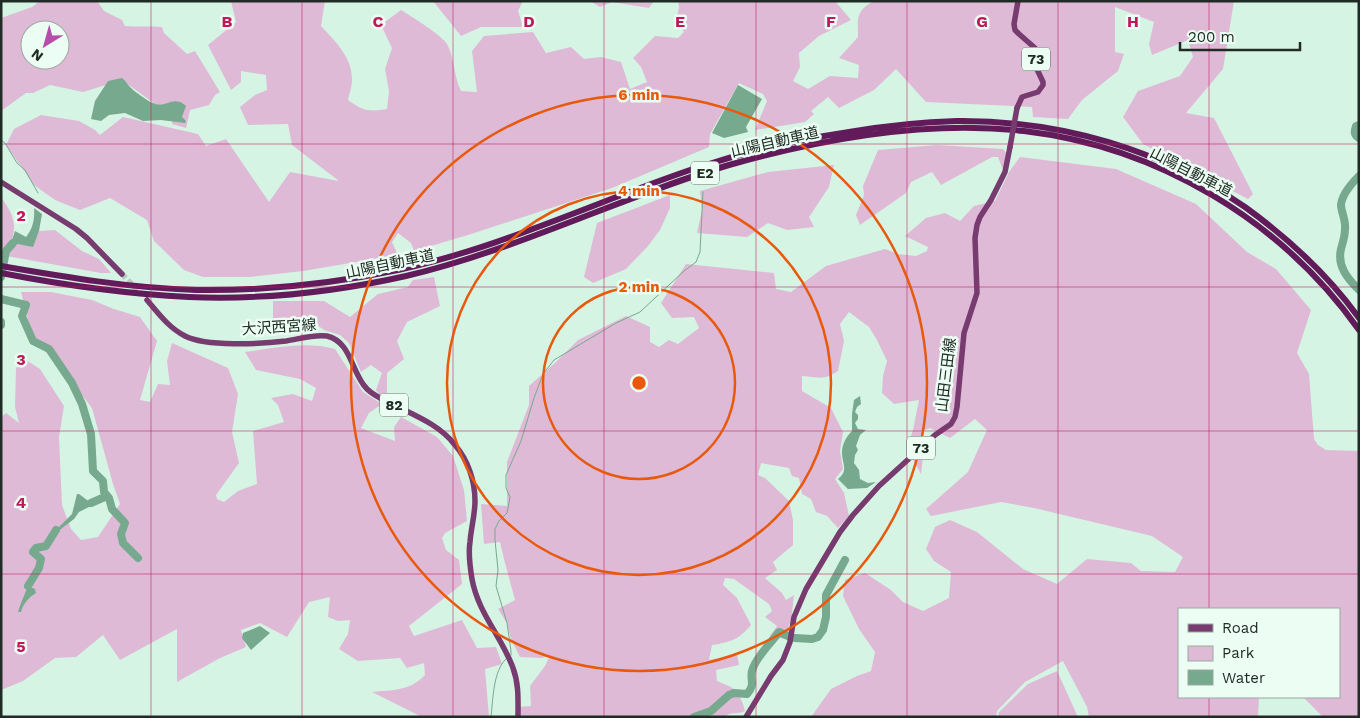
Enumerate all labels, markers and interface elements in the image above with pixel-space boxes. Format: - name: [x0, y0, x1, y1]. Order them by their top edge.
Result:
- text: B: [222, 12, 233, 31]
- text: C: [373, 12, 384, 31]
- text: D: [523, 12, 535, 31]
- text: E: [675, 12, 685, 31]
- text: F: [826, 12, 836, 31]
- text: G: [976, 12, 988, 31]
- text: H: [1127, 12, 1139, 31]
- north arrow: [20, 20, 70, 70]
- scale bar: [1180, 20, 1300, 52]
- text: 200 m: [1188, 28, 1235, 46]
- text: N: [28, 46, 46, 65]
- road number: 73: [1022, 48, 1050, 70]
- text: 6 min: [618, 86, 660, 104]
- street label: 山陽自動車道: [729, 123, 821, 161]
- street label: 山陽自動車道: [1147, 144, 1235, 200]
- road number: E2: [691, 162, 719, 184]
- text: 4 min: [618, 182, 660, 200]
- text: 2: [16, 206, 26, 225]
- street label: 山陽自動車道: [344, 246, 436, 282]
- text: 2 min: [618, 278, 660, 296]
- street label: 大沢西宮線: [241, 315, 317, 339]
- street label: 山田三田線: [932, 337, 960, 413]
- text: 3: [16, 350, 26, 369]
- centre of rings: [630, 374, 648, 392]
- road number: 82: [380, 394, 408, 416]
- road number: 73: [907, 436, 935, 459]
- text: 4: [16, 493, 26, 512]
- legend: [1178, 608, 1340, 698]
- text: Road: [1222, 619, 1259, 637]
- text: 5: [16, 637, 26, 656]
- text: Park: [1222, 644, 1255, 662]
- text: Water: [1222, 669, 1265, 687]

